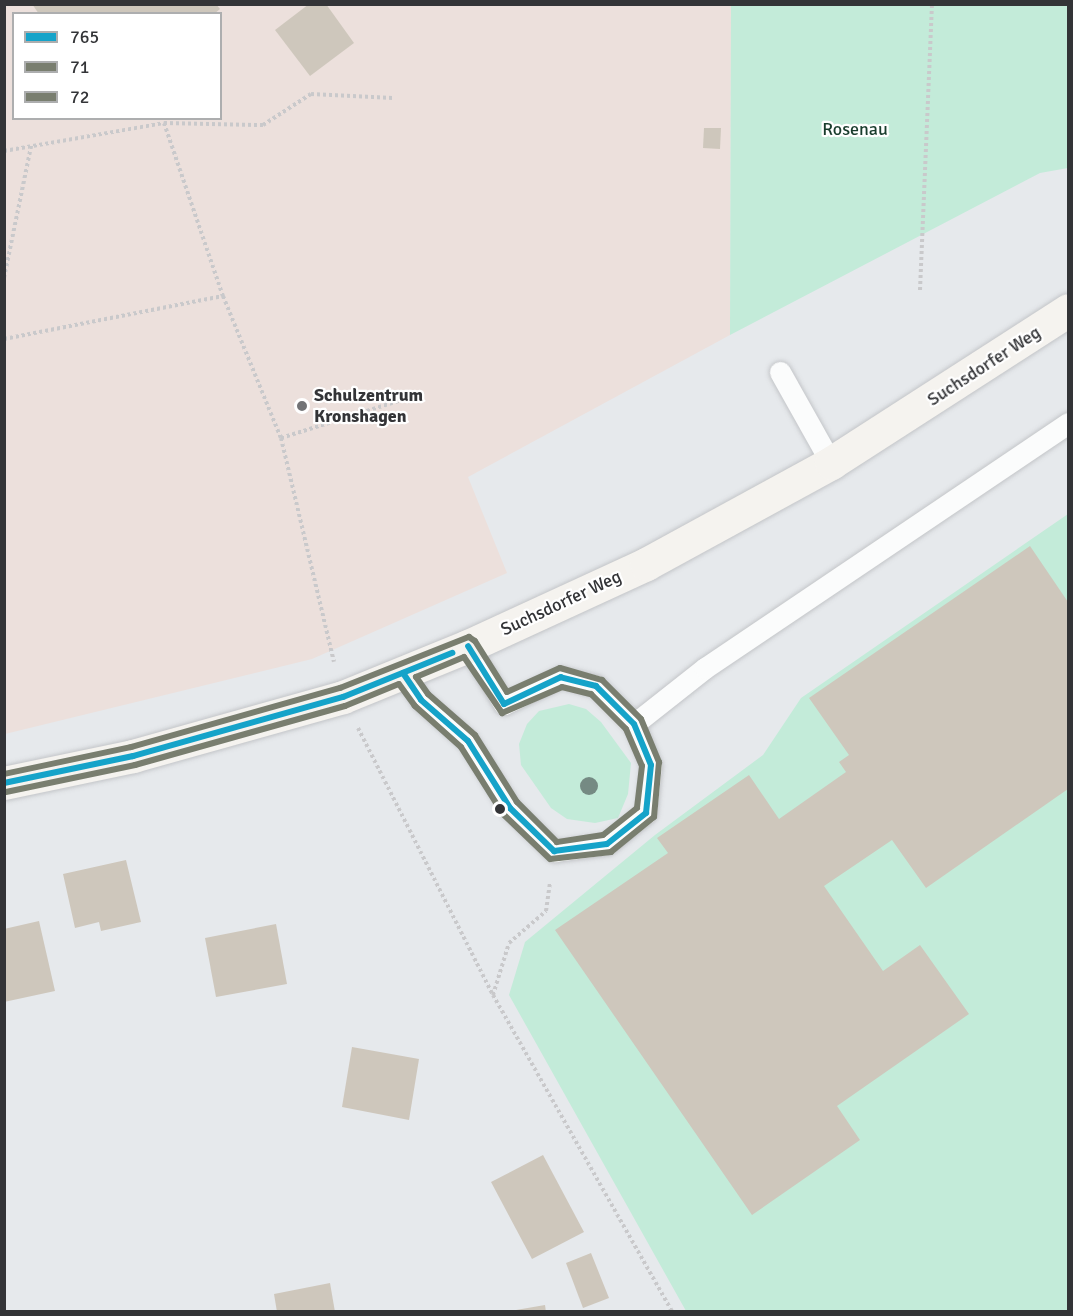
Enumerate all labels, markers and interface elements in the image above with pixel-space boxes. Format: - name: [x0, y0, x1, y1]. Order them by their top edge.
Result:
- legend: [12, 12, 222, 120]
- text: 765: [70, 26, 99, 48]
- text: 71: [70, 56, 89, 78]
- text: 72: [70, 86, 89, 108]
- park label: Rosenau: [822, 118, 888, 140]
- street label: Suchsdorfer Weg: [923, 321, 1045, 411]
- place label: Schulzentrum Kronshagen: [314, 385, 423, 428]
- marker: Schulzentrum Kronshagen: [295, 399, 309, 413]
- street label: Suchsdorfer Weg: [497, 566, 625, 640]
- unlabelled marker: [494, 803, 506, 815]

